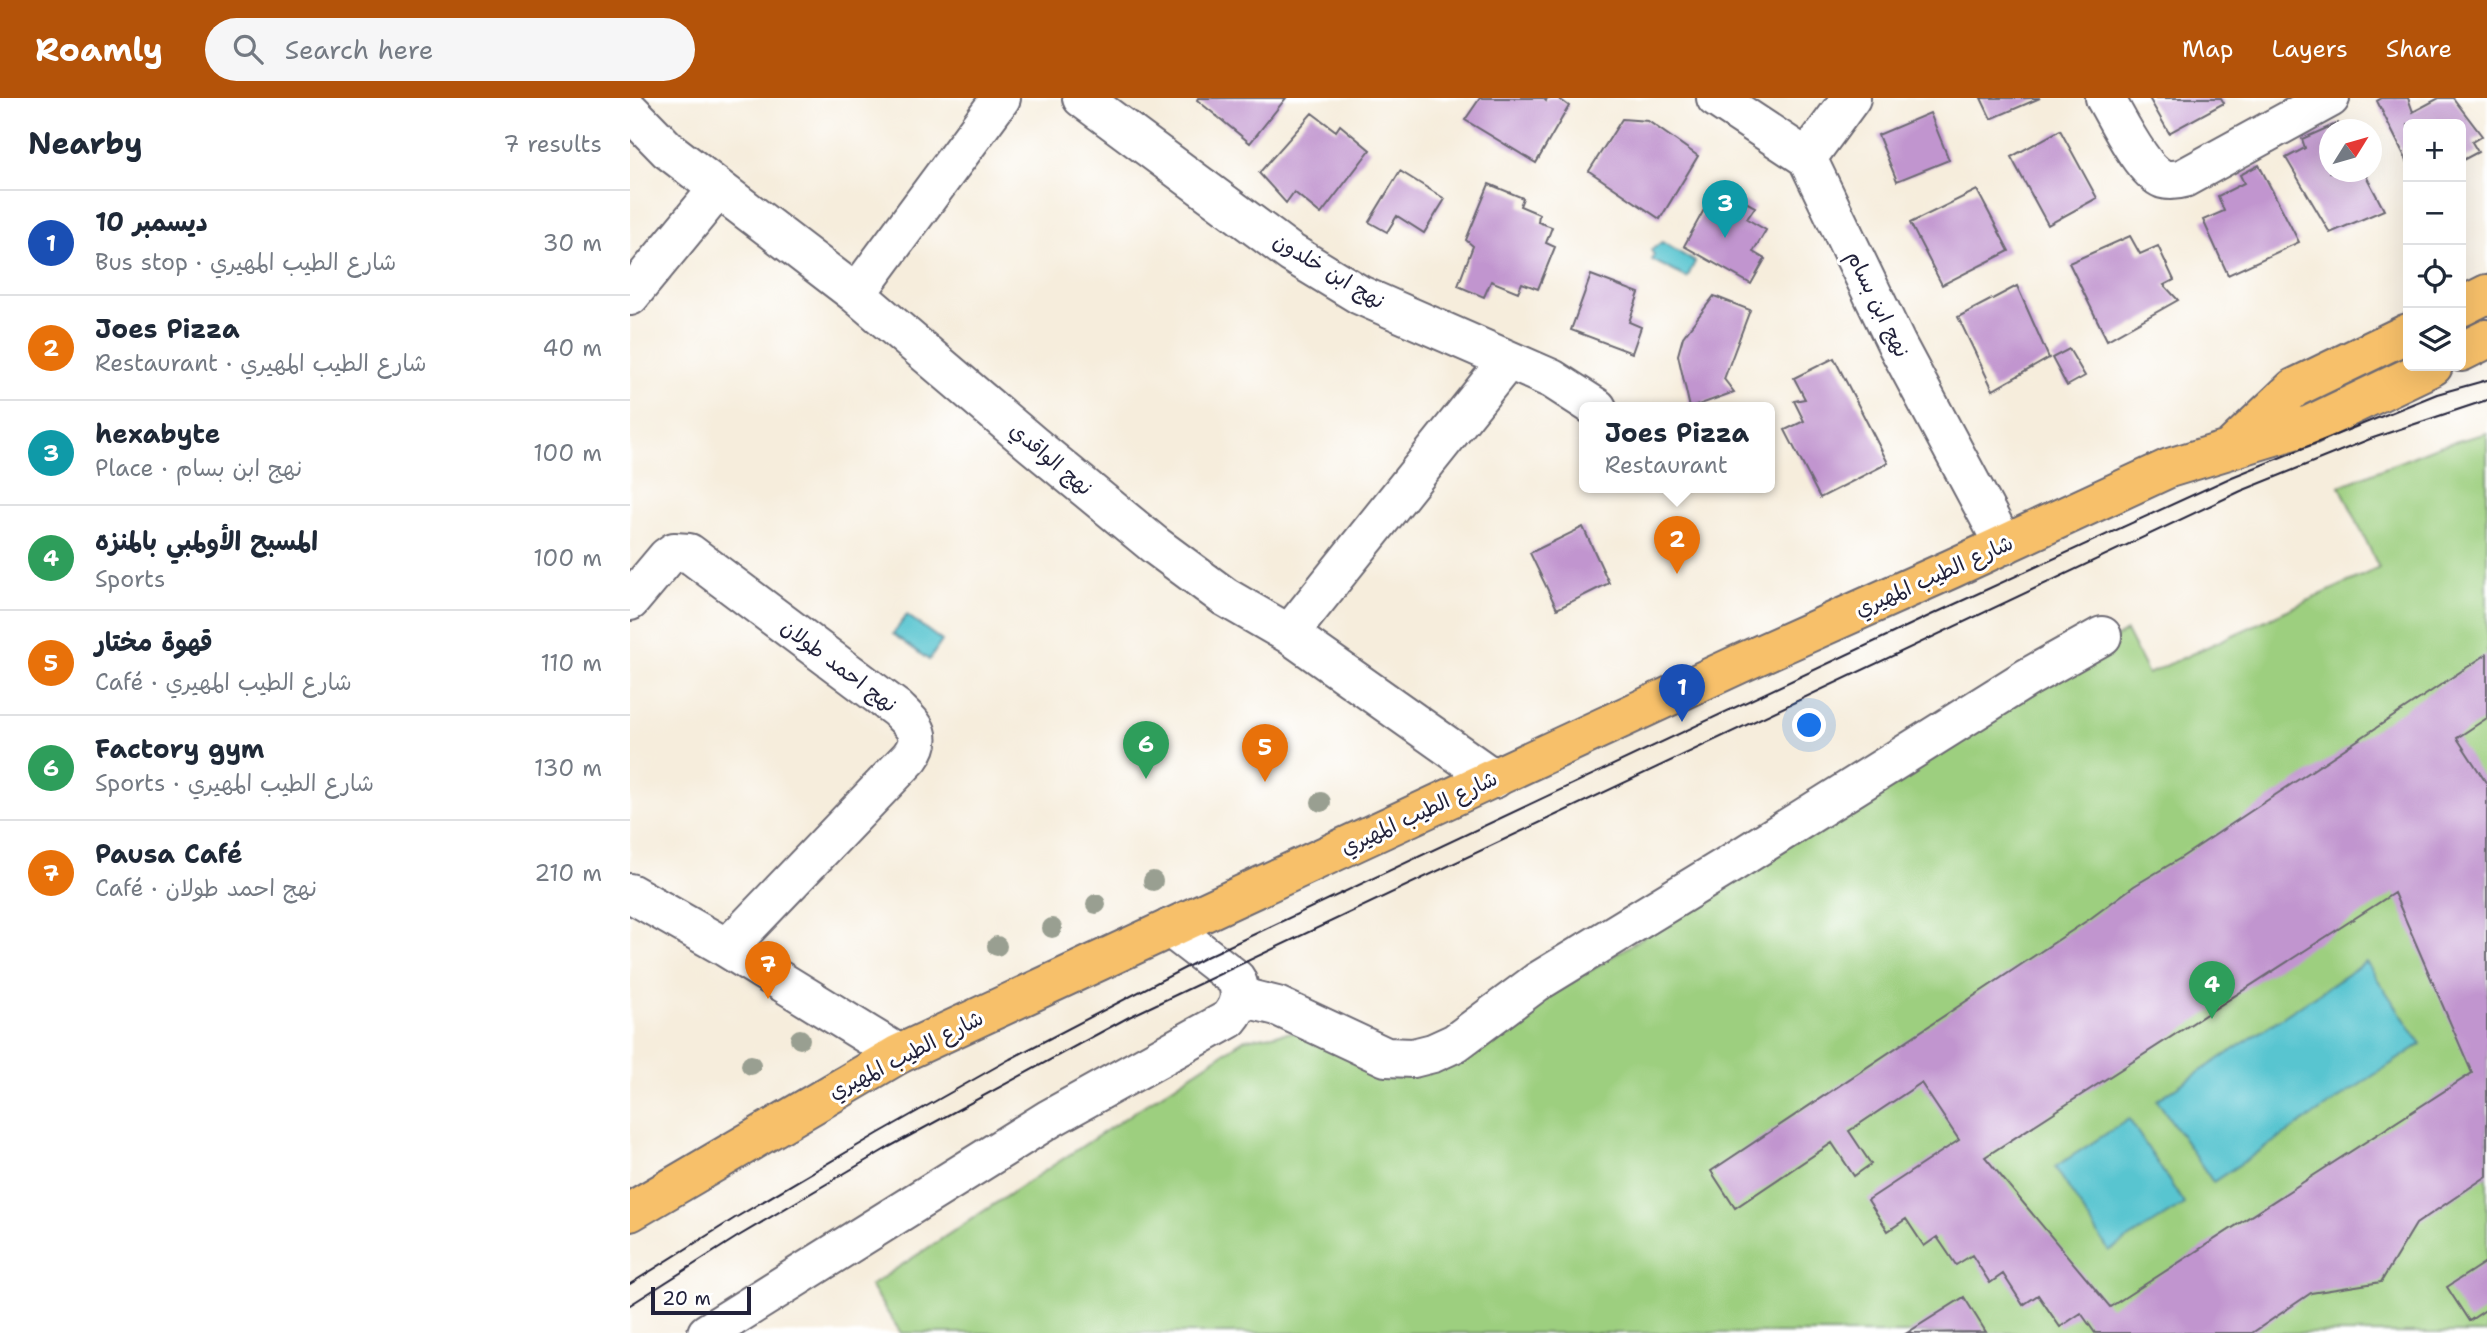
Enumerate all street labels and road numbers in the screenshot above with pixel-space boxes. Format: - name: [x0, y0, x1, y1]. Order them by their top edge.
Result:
- street label: نهج ابن خلدون: [1268, 227, 1390, 315]
- street label: نهج ابن بسام: [1838, 246, 1916, 363]
- street label: نهج الواقدي: [1003, 416, 1098, 503]
- street label: شارع الطيب المهيري: [1851, 529, 2018, 624]
- street label: نهج احمد طولان: [775, 613, 903, 719]
- street label: شارع الطيب المهيري: [1336, 764, 1502, 863]
- street label: شارع الطيب المهيري: [824, 1004, 989, 1107]

